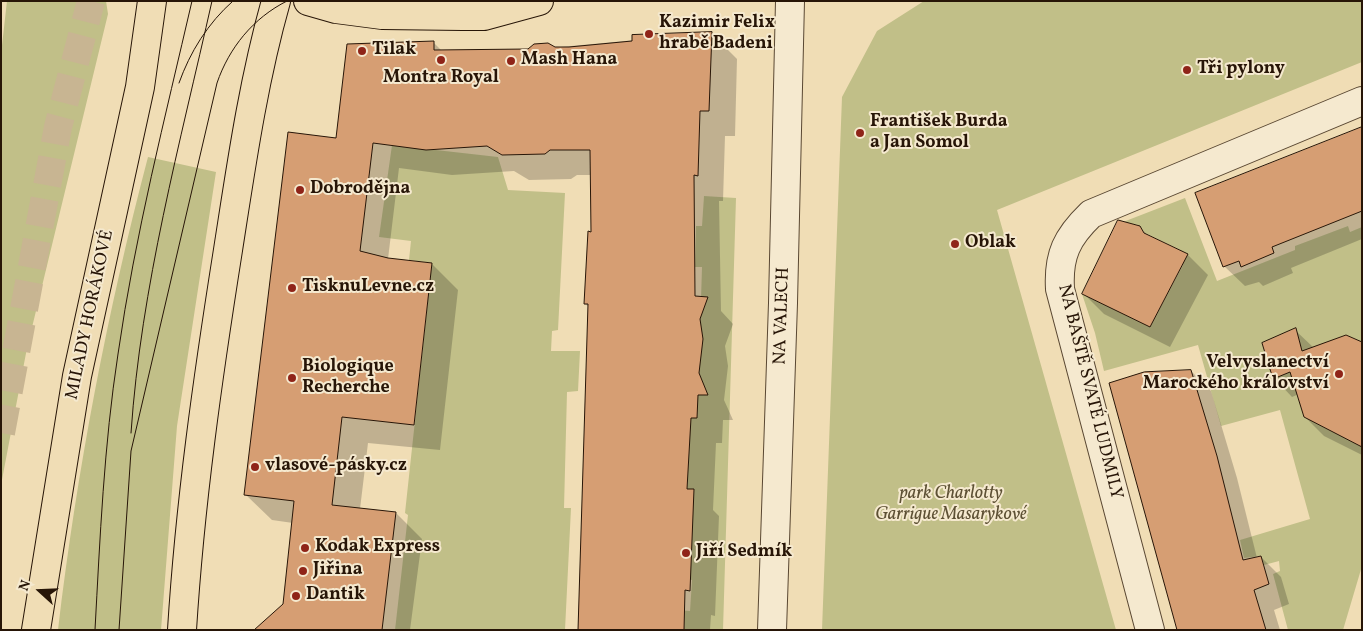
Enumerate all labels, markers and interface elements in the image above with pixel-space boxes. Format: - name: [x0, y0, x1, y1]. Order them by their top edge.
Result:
- place label: Kazimir Felix hrabě Badeni: [659, 13, 775, 56]
- marker: Kazimir Felix hrabě Badeni: [643, 28, 655, 40]
- place label: Tilak: [372, 40, 416, 62]
- marker: Tilak: [356, 45, 368, 57]
- place label: Mash Hana: [521, 50, 617, 72]
- marker: Montra Royal: [435, 54, 447, 66]
- marker: Mash Hana: [505, 55, 517, 67]
- place label: Tři pylony: [1197, 59, 1285, 81]
- marker: Tři pylony: [1181, 64, 1193, 76]
- place label: Montra Royal: [383, 68, 499, 90]
- place label: František Burda a Jan Somol: [870, 112, 1008, 154]
- marker: František Burda a Jan Somol: [854, 127, 866, 139]
- place label: Dobrodějna: [310, 179, 410, 201]
- marker: Dobrodějna: [294, 184, 306, 196]
- street label: MILADY HORÁKOVÉ: [62, 228, 120, 402]
- place label: Oblak: [965, 233, 1016, 255]
- marker: Oblak: [949, 238, 961, 250]
- street label: NA VALECH: [770, 267, 796, 365]
- place label: TisknuLevne.cz: [302, 277, 434, 299]
- marker: TisknuLevne.cz: [286, 282, 298, 294]
- street label: NA BAŠTĚ SVATÉ LUDMILY: [1052, 282, 1126, 502]
- place label: Velvyslanectví Marockého království: [1143, 353, 1329, 396]
- place label: Biologique Recherche: [302, 357, 394, 399]
- marker: Velvyslanectví Marockého království: [1333, 368, 1345, 380]
- marker: Biologique Recherche: [286, 372, 298, 384]
- place label: vlasové-pásky.cz: [265, 456, 407, 478]
- marker: vlasové-pásky.cz: [249, 461, 261, 473]
- park label: park Charlotty Garrigue Masarykové: [875, 484, 1027, 526]
- place label: Kodak Express: [315, 537, 440, 559]
- marker: Kodak Express: [299, 542, 311, 554]
- place label: Jiří Sedmík: [696, 542, 792, 564]
- marker: Jiří Sedmík: [680, 547, 692, 559]
- place label: Jiřina: [313, 560, 362, 582]
- marker: Jiřina: [297, 565, 309, 577]
- north arrow: [15, 566, 65, 616]
- text: N: [15, 578, 36, 594]
- place label: Dantik: [306, 585, 365, 607]
- marker: Dantik: [290, 590, 302, 602]

